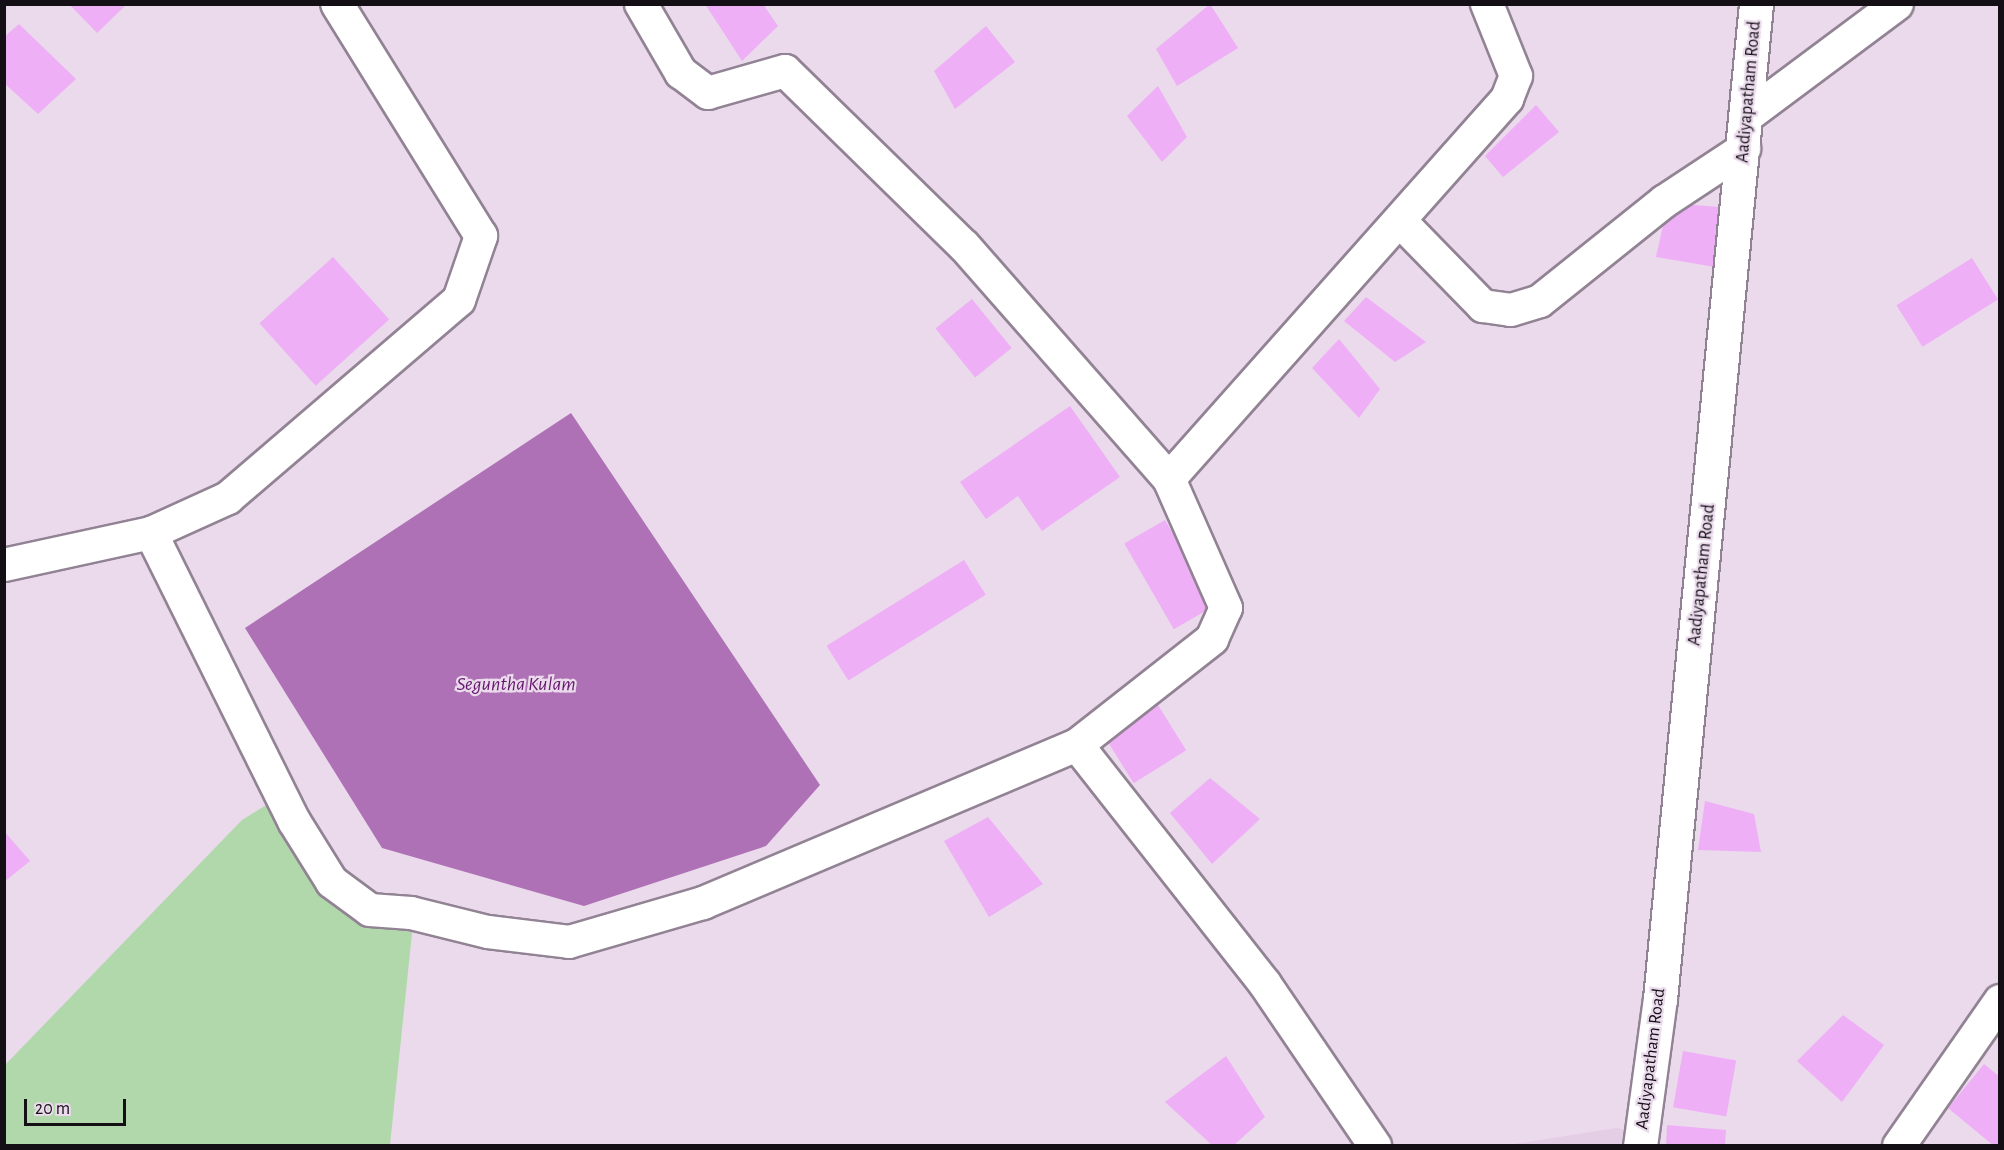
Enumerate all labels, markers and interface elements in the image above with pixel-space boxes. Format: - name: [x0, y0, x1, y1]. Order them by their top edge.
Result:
- street label: Aadiyapatham Road: [1732, 20, 1766, 164]
- street label: Aadiyapatham Road: [1684, 503, 1720, 647]
- water label: Seguntha Kulam: [456, 672, 576, 696]
- street label: Aadiyapatham Road: [1632, 987, 1670, 1131]
- scale bar: [27, 1087, 129, 1125]
- text: 20 m: [35, 1100, 70, 1118]

